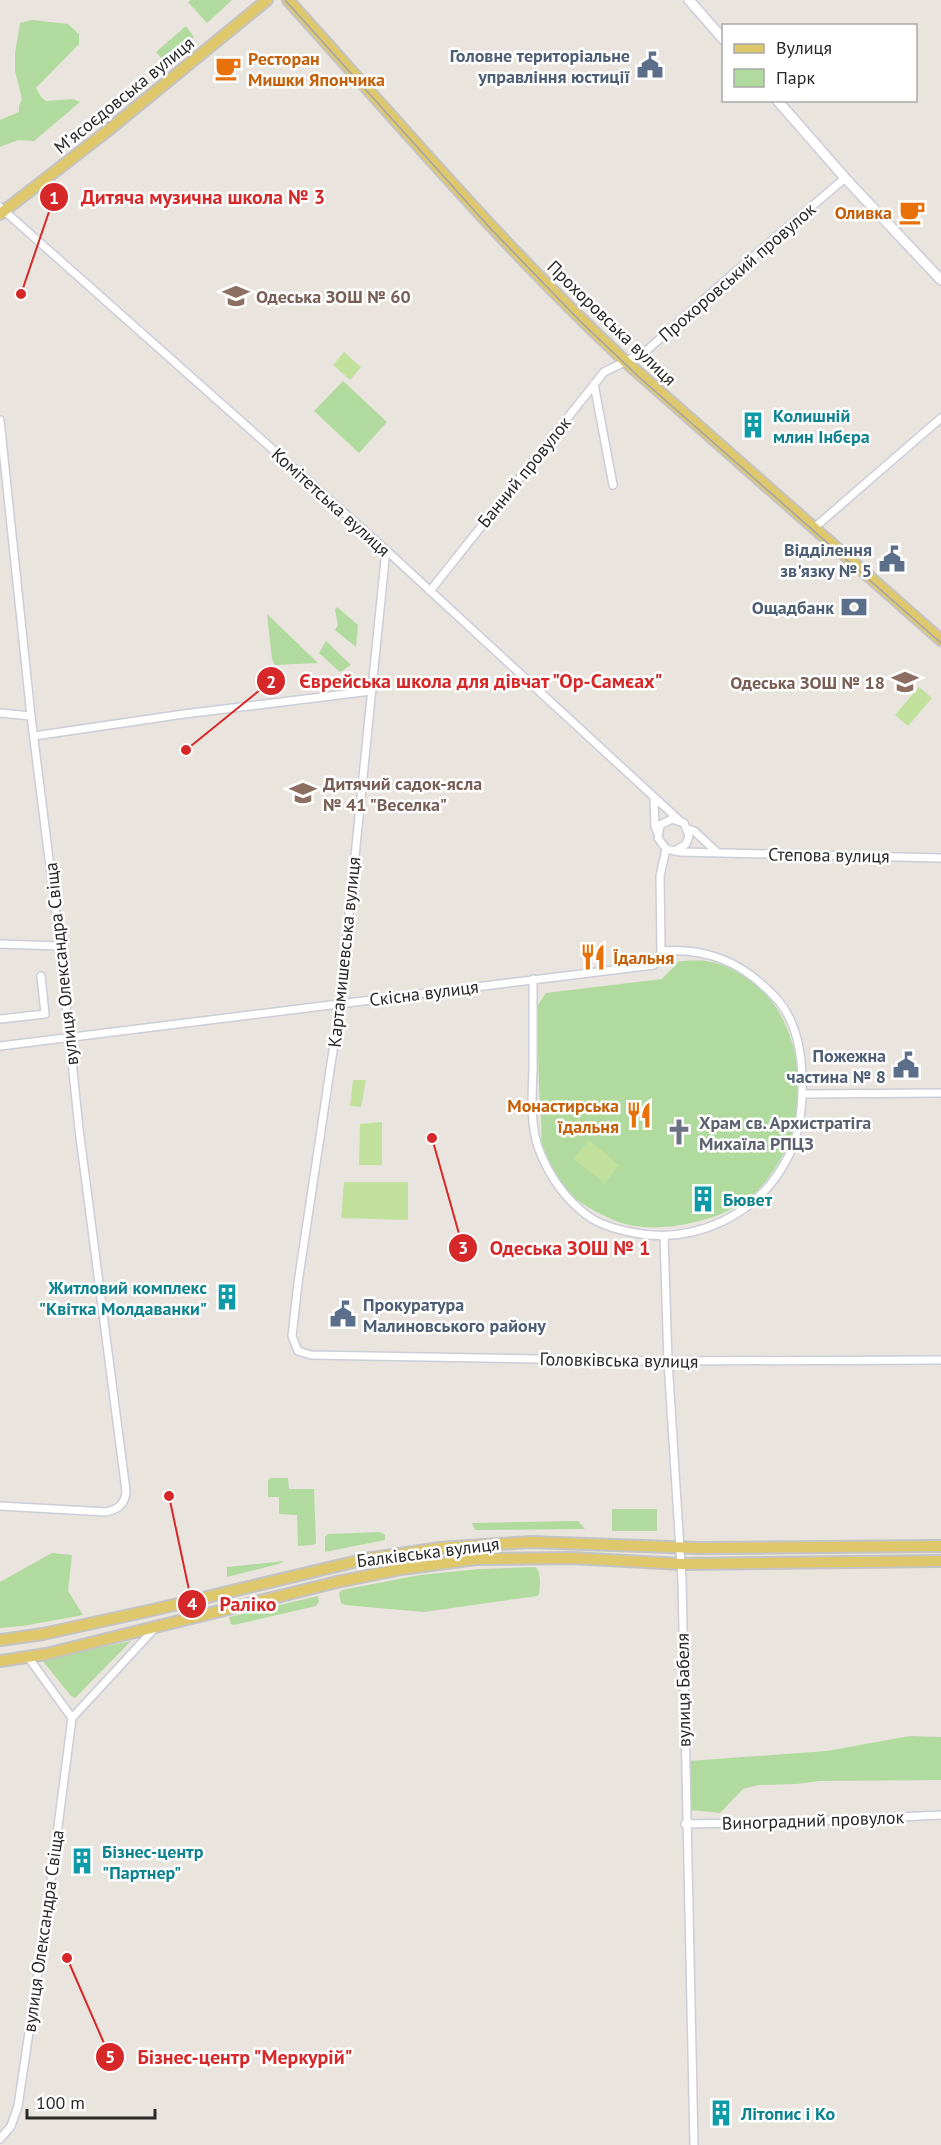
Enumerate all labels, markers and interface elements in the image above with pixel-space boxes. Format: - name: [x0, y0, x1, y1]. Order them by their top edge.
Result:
- legend: [722, 24, 917, 102]
- street label: Мʼясоєдовська вулиця: [49, 31, 199, 159]
- text: Вулиця: [776, 36, 832, 59]
- place label: Головне територіальне управління юстиції: [450, 44, 630, 88]
- place label: Ресторан Мишки Япончика: [248, 47, 385, 91]
- public building icon: Головне територіальне управління юстиції: [635, 50, 665, 80]
- cafe icon: Ресторан Мишки Япончика: [213, 53, 243, 83]
- text: Парк: [776, 66, 816, 89]
- callout: Дитяча музична школа № 3: [39, 178, 337, 216]
- text: Дитяча музична школа № 3: [81, 184, 325, 210]
- text: 1: [49, 186, 59, 209]
- street label: Прохоровський провулок: [654, 197, 821, 347]
- cafe icon: Оливка: [897, 197, 927, 227]
- place label: Оливка: [835, 201, 892, 224]
- street label: Прохоровська вулиця: [543, 255, 681, 391]
- school or university icon: Одеська ЗОШ № 60: [221, 281, 251, 311]
- place label: Одеська ЗОШ № 60: [256, 285, 411, 308]
- place label: Колишній млин Інбєра: [773, 404, 870, 448]
- building icon: Колишній млин Інбєра: [738, 410, 768, 440]
- street label: Банний провулок: [472, 412, 576, 532]
- street label: Комітетська вулиця: [267, 443, 395, 561]
- place label: Відділення зв'язку № 5: [780, 538, 872, 582]
- public building icon: Відділення зв'язку № 5: [877, 544, 907, 574]
- bank icon: Ощадбанк: [839, 592, 869, 622]
- place label: Ощадбанк: [752, 596, 834, 619]
- callout: Єврейська школа для дівчат "Ор-Самєах": [256, 662, 675, 700]
- school or university icon: Одеська ЗОШ № 18: [890, 667, 920, 697]
- text: Єврейська школа для дівчат "Ор-Самєах": [299, 668, 663, 694]
- text: 2: [266, 670, 276, 693]
- place label: Одеська ЗОШ № 18: [730, 671, 885, 694]
- place label: Дитячий садок-ясла № 41 "Веселка": [323, 772, 482, 816]
- school or university icon: Дитячий садок-ясла № 41 "Веселка": [288, 778, 318, 808]
- street label: Степова вулиця: [768, 842, 890, 868]
- street label: Картамишевська вулиця: [323, 856, 365, 1048]
- street label: вулиця Олександра Свіща: [39, 861, 83, 1067]
- restaurant icon: Їдальня: [578, 942, 608, 972]
- place label: Їдальня: [613, 946, 674, 969]
- street label: Cкісна вулиця: [368, 975, 480, 1011]
- place label: Пожежна частина № 8: [787, 1044, 886, 1088]
- public building icon: Пожежна частина № 8: [891, 1050, 921, 1080]
- place label: Монастирська їдальня: [507, 1094, 619, 1138]
- restaurant icon: Монастирська їдальня: [624, 1100, 654, 1130]
- place label: Храм св. Архистратіга Михаїла РПЦЗ: [699, 1111, 871, 1155]
- church icon: Храм св. Архистратіга Михаїла РПЦЗ: [664, 1117, 694, 1147]
- building icon: Бювет: [688, 1184, 718, 1214]
- place label: Бювет: [723, 1188, 773, 1211]
- callout: Одеська ЗОШ № 1: [448, 1229, 663, 1267]
- text: Одеська ЗОШ № 1: [490, 1235, 650, 1261]
- text: 3: [458, 1236, 468, 1259]
- place label: Житловий комплекс "Квітка Молдаванки": [39, 1276, 207, 1320]
- building icon: Житловий комплекс "Квітка Молдаванки": [212, 1282, 242, 1312]
- place label: Прокуратура Малиновського району: [363, 1293, 546, 1337]
- public building icon: Прокуратура Малиновського району: [328, 1299, 358, 1329]
- street label: Головківська вулиця: [539, 1347, 699, 1373]
- street label: Балківська вулиця: [355, 1532, 501, 1572]
- callout: Раліко: [177, 1585, 288, 1623]
- text: Раліко: [220, 1591, 277, 1617]
- text: 4: [187, 1592, 197, 1615]
- street label: вулиця Бабеля: [671, 1633, 695, 1747]
- street label: Виноградний провулок: [721, 1805, 905, 1835]
- street label: вулиця Олександра Свіща: [17, 1828, 69, 2034]
- place label: Бізнес-центр "Партнер": [102, 1840, 204, 1884]
- building icon: Бізнес-центр "Партнер": [67, 1846, 97, 1876]
- callout: Бізнес-центр "Меркурій": [95, 2038, 366, 2076]
- text: Бізнес-центр "Меркурій": [137, 2044, 353, 2070]
- text: 5: [105, 2045, 115, 2068]
- scale bar: [27, 2082, 154, 2120]
- text: 100 m: [36, 2091, 85, 2114]
- building icon: Літопис і Ко: [706, 2098, 736, 2128]
- place label: Літопис і Ко: [740, 2102, 836, 2125]

